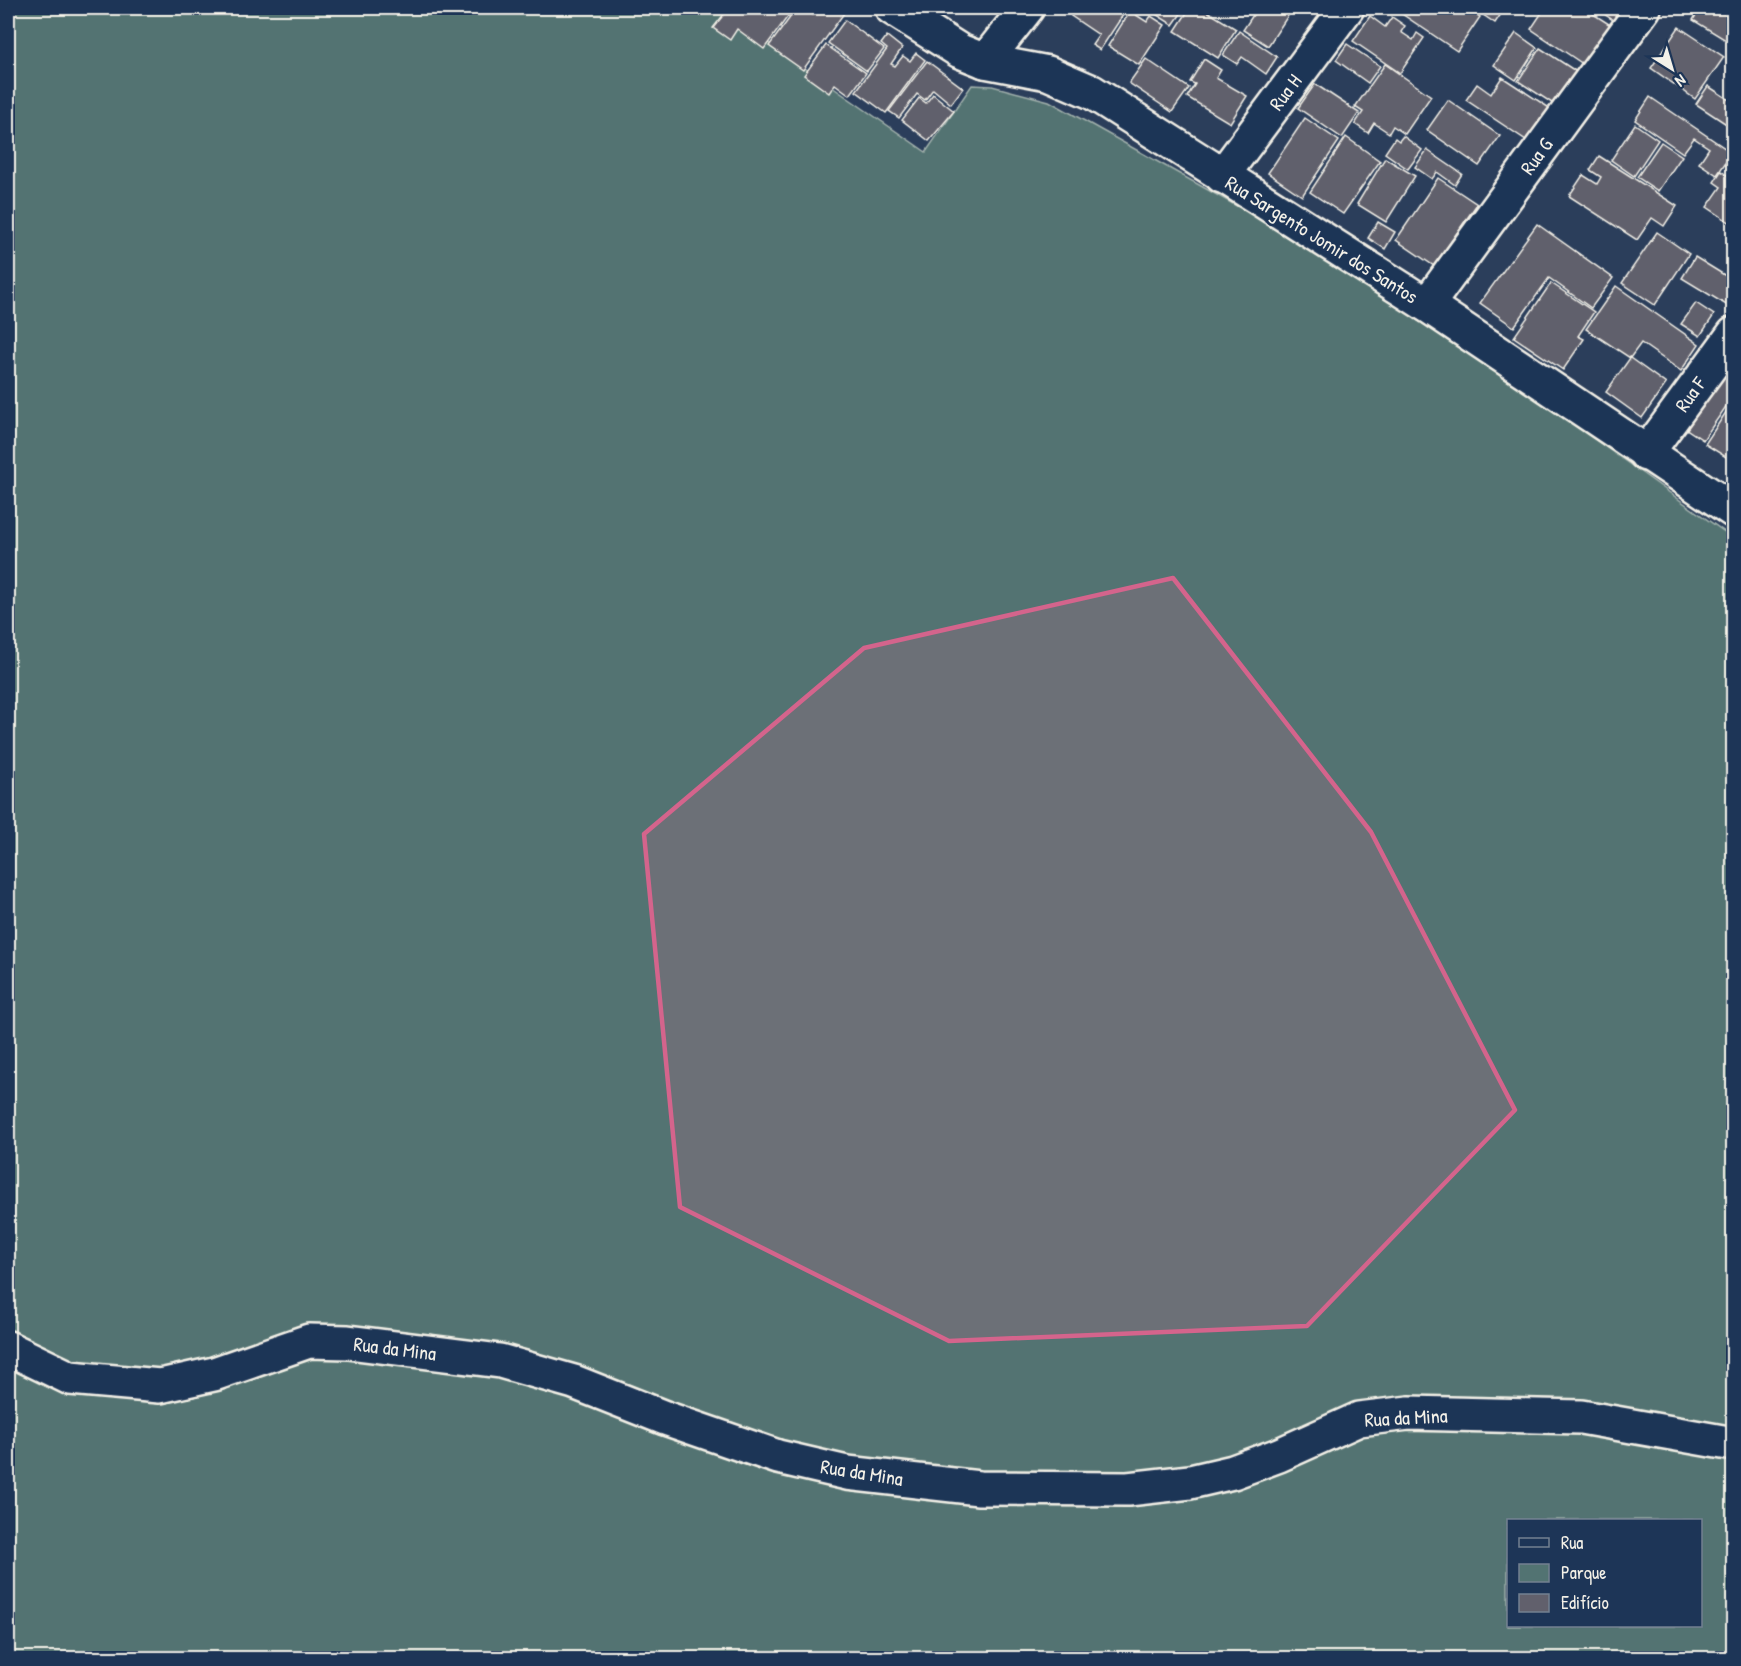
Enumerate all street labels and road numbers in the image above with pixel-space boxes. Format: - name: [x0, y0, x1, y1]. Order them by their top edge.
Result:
- street label: Rua H: [1263, 68, 1307, 116]
- street label: Rua G: [1514, 132, 1559, 180]
- street label: Rua Sargento Jomir dos Santos: [1221, 169, 1424, 310]
- street label: Rua F: [1668, 371, 1712, 417]
- street label: Rua da Mina: [352, 1330, 438, 1366]
- street label: Rua da Mina: [1364, 1401, 1448, 1433]
- street label: Rua da Mina: [819, 1452, 905, 1492]

